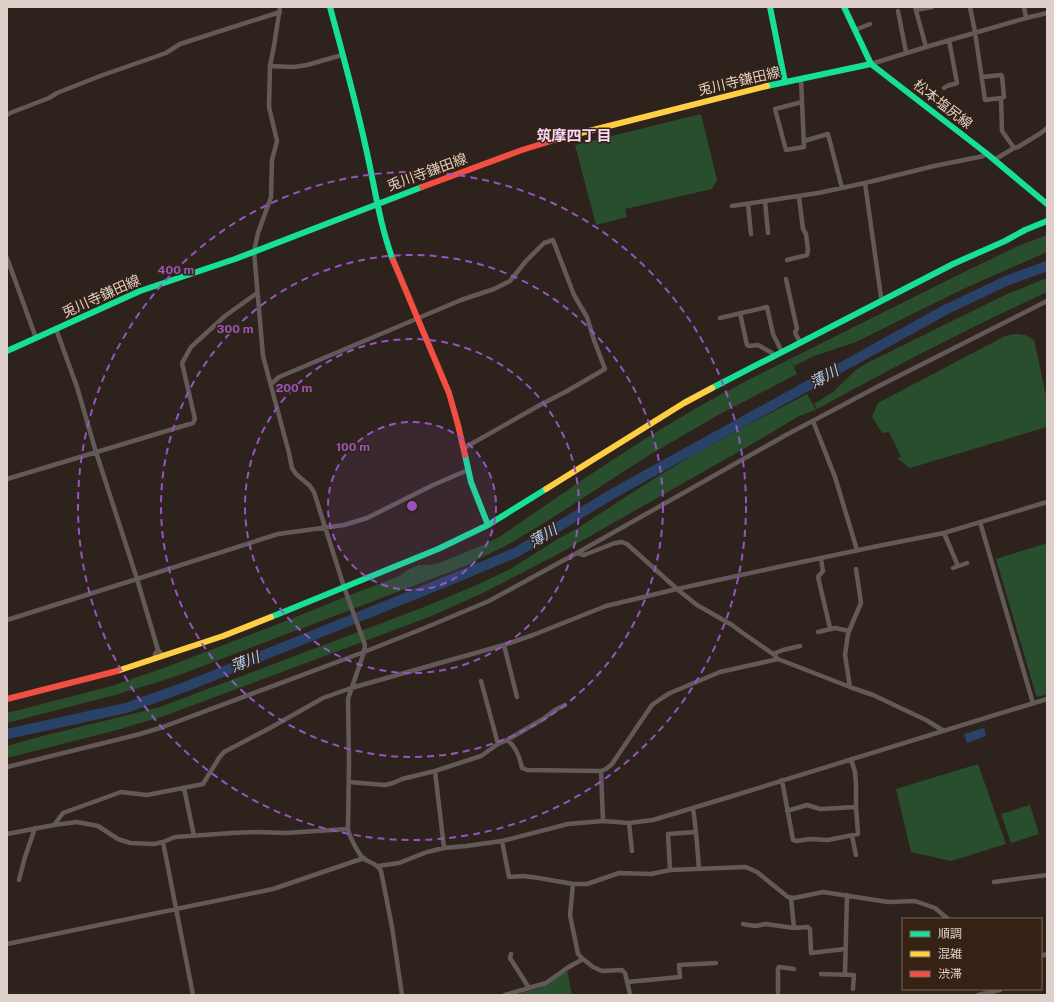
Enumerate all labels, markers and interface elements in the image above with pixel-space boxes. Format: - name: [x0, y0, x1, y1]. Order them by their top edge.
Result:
- street label: 兎川寺鎌田線: [696, 64, 782, 98]
- street label: 松本塩尻線: [910, 76, 976, 132]
- district label: 筑摩四丁目: [536, 127, 612, 144]
- street label: 兎川寺鎌田線: [385, 150, 469, 194]
- text: 400 m: [158, 263, 195, 277]
- street label: 兎川寺鎌田線: [59, 272, 143, 320]
- text: 300 m: [217, 322, 254, 336]
- water label: 薄川: [807, 361, 843, 391]
- text: 200 m: [276, 381, 312, 395]
- text: 100 m: [336, 440, 370, 454]
- centre of rings: [405, 499, 419, 513]
- water label: 薄川: [526, 520, 562, 551]
- water label: 薄川: [228, 647, 264, 675]
- legend: [902, 918, 1042, 990]
- text: 順調: [938, 927, 962, 941]
- text: 混雑: [938, 947, 962, 961]
- text: 渋滞: [938, 967, 962, 981]

